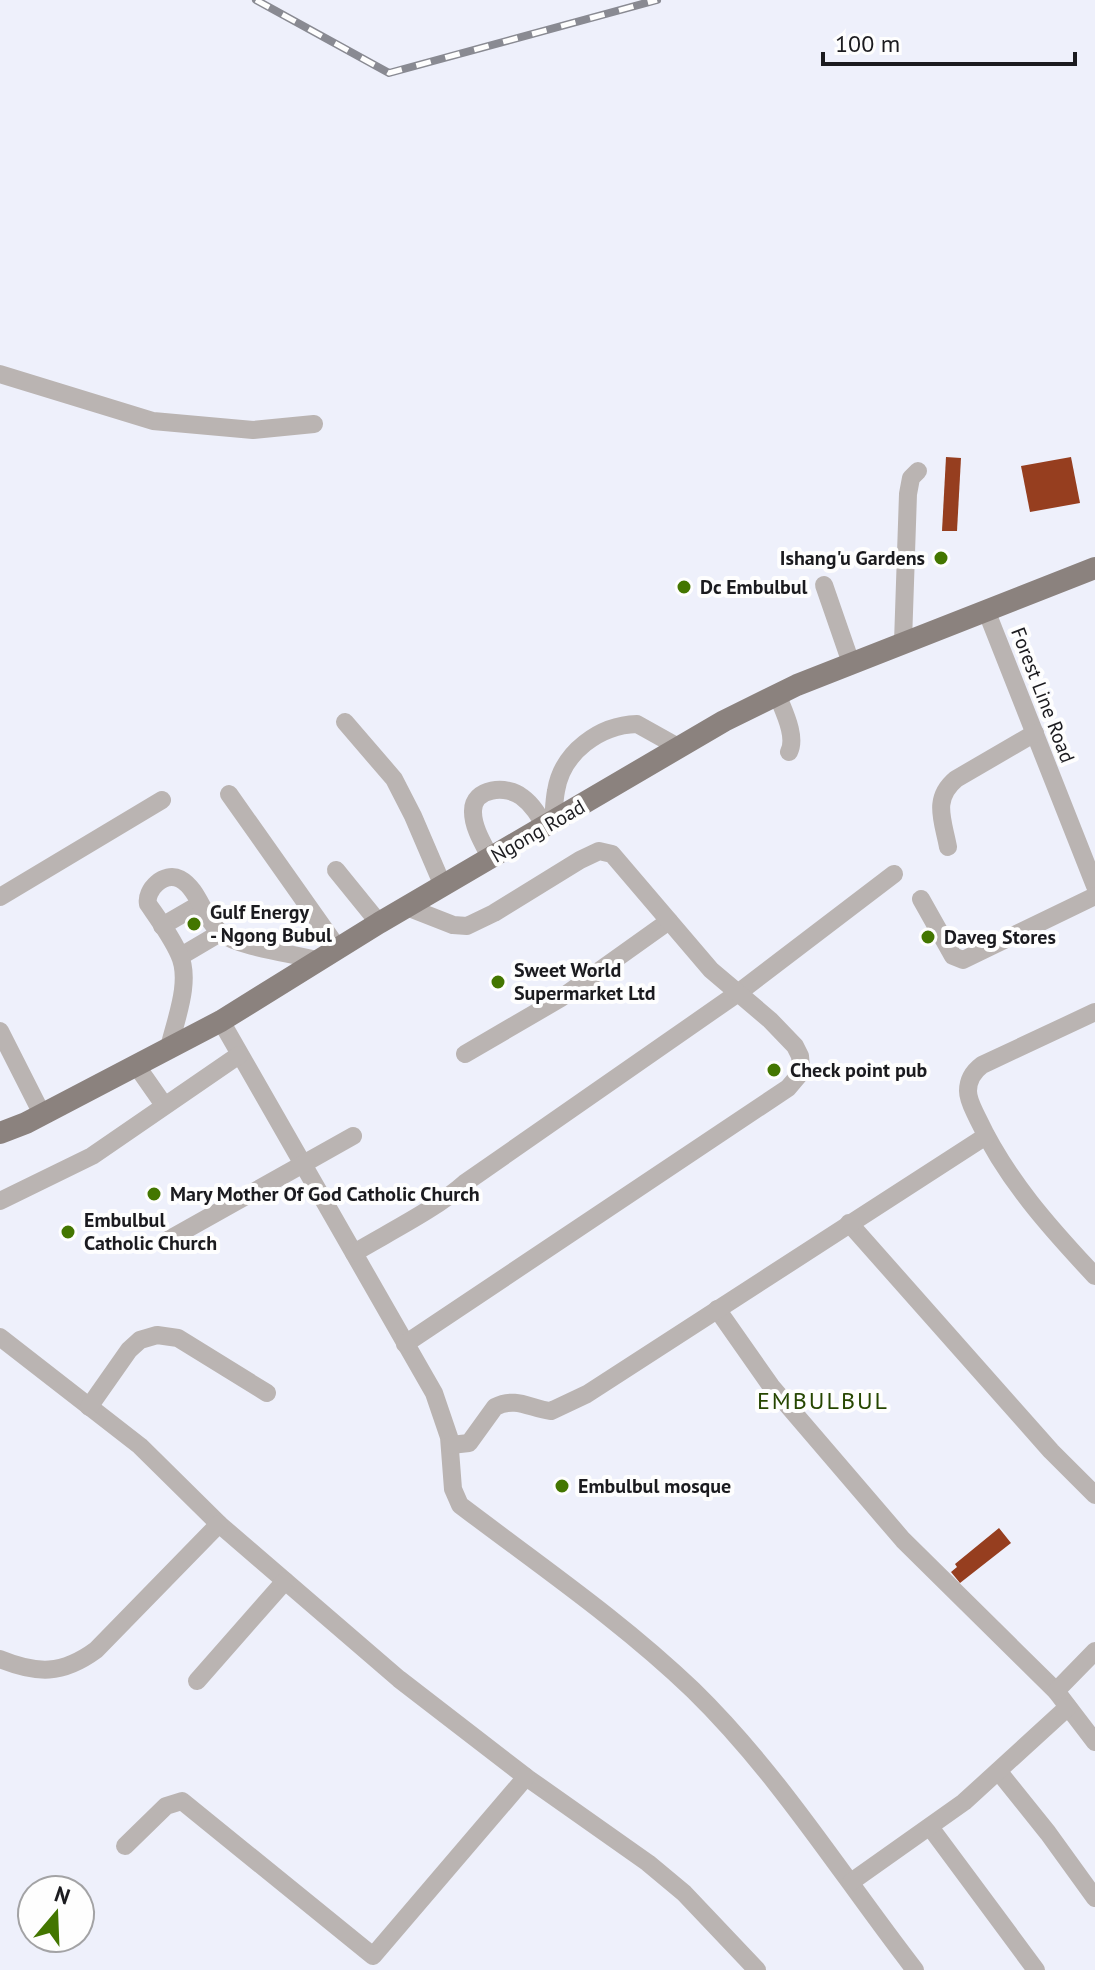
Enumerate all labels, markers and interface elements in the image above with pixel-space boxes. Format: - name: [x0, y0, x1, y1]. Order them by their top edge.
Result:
- scale bar: [823, 16, 1075, 66]
- text: 100 m: [835, 28, 900, 59]
- place label: Ishang'u Gardens: [780, 545, 925, 571]
- marker: Ishang'u Gardens: [932, 549, 950, 567]
- place label: Dc Embulbul: [700, 574, 808, 600]
- marker: Dc Embulbul: [675, 578, 693, 596]
- street label: Forest Line Road: [1005, 624, 1081, 766]
- street label: Ngong Road: [486, 794, 590, 868]
- place label: Gulf Energy - Ngong Bubul: [210, 899, 332, 948]
- marker: Gulf Energy - Ngong Bubul: [185, 915, 203, 933]
- place label: Daveg Stores: [944, 924, 1056, 950]
- marker: Daveg Stores: [919, 928, 937, 946]
- place label: Sweet World Supermarket Ltd: [514, 957, 656, 1006]
- marker: Sweet World Supermarket Ltd: [489, 973, 507, 991]
- place label: Check point pub: [790, 1057, 927, 1083]
- marker: Check point pub: [765, 1061, 783, 1079]
- place label: Mary Mother Of God Catholic Church: [170, 1181, 480, 1207]
- marker: Mary Mother Of God Catholic Church: [145, 1185, 163, 1203]
- place label: Embulbul Catholic Church: [84, 1207, 217, 1256]
- marker: Embulbul Catholic Church: [59, 1223, 77, 1241]
- district label: EMBULBUL: [757, 1385, 889, 1416]
- place label: Embulbul mosque: [578, 1473, 731, 1499]
- marker: Embulbul mosque: [553, 1477, 571, 1495]
- north arrow: [16, 1874, 96, 1954]
- text: N: [51, 1879, 74, 1911]

